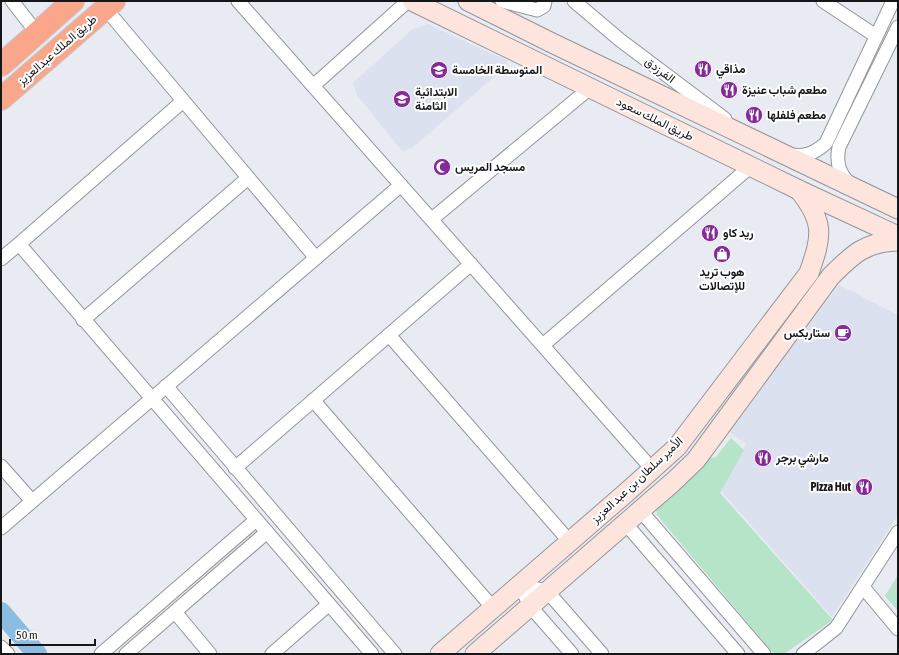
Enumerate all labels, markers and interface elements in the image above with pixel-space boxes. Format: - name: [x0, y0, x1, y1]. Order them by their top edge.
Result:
- street label: طريق الملك عبدالعزيز: [14, 12, 100, 89]
- street label: الفرزدق: [642, 54, 678, 87]
- restaurant icon: مذاقي: [693, 59, 713, 79]
- school or university icon: المتوسطة الخامسة: [429, 60, 449, 80]
- place label: مذاقي: [716, 62, 746, 79]
- place label: المتوسطة الخامسة: [452, 63, 542, 78]
- restaurant icon: مطعم شباب عنيزة: [719, 80, 739, 100]
- place label: مطعم شباب عنيزة: [742, 83, 828, 98]
- place label: الابتدائية الثامنة: [415, 85, 457, 113]
- school or university icon: الابتدائية الثامنة: [392, 89, 412, 109]
- street label: طريق الملك سعود: [614, 94, 696, 145]
- restaurant icon: مطعم فلفلها: [744, 105, 764, 125]
- place label: مطعم فلفلها: [767, 108, 827, 123]
- mosque icon: مسجد المريس: [432, 157, 452, 177]
- place label: مسجد المريس: [455, 160, 526, 175]
- restaurant icon: ريد كاو: [700, 223, 720, 243]
- place label: ريد كاو: [723, 226, 754, 241]
- shop icon: هوب تريد للإتصالات: [712, 244, 732, 264]
- place label: هوب تريد للإتصالات: [699, 265, 745, 294]
- cafe icon: ستاربكس: [833, 323, 853, 343]
- place label: ستاربكس: [784, 326, 830, 341]
- street label: الأمير سلطان بن عبد العزيز: [588, 434, 686, 528]
- restaurant icon: مارشي برجر: [753, 448, 773, 468]
- place label: مارشي برجر: [775, 451, 829, 468]
- restaurant icon: Pizza Hut: [854, 477, 874, 497]
- place label: Pizza Hut: [810, 480, 852, 494]
- scale bar: [10, 621, 95, 647]
- text: 50 m: [16, 628, 38, 642]

